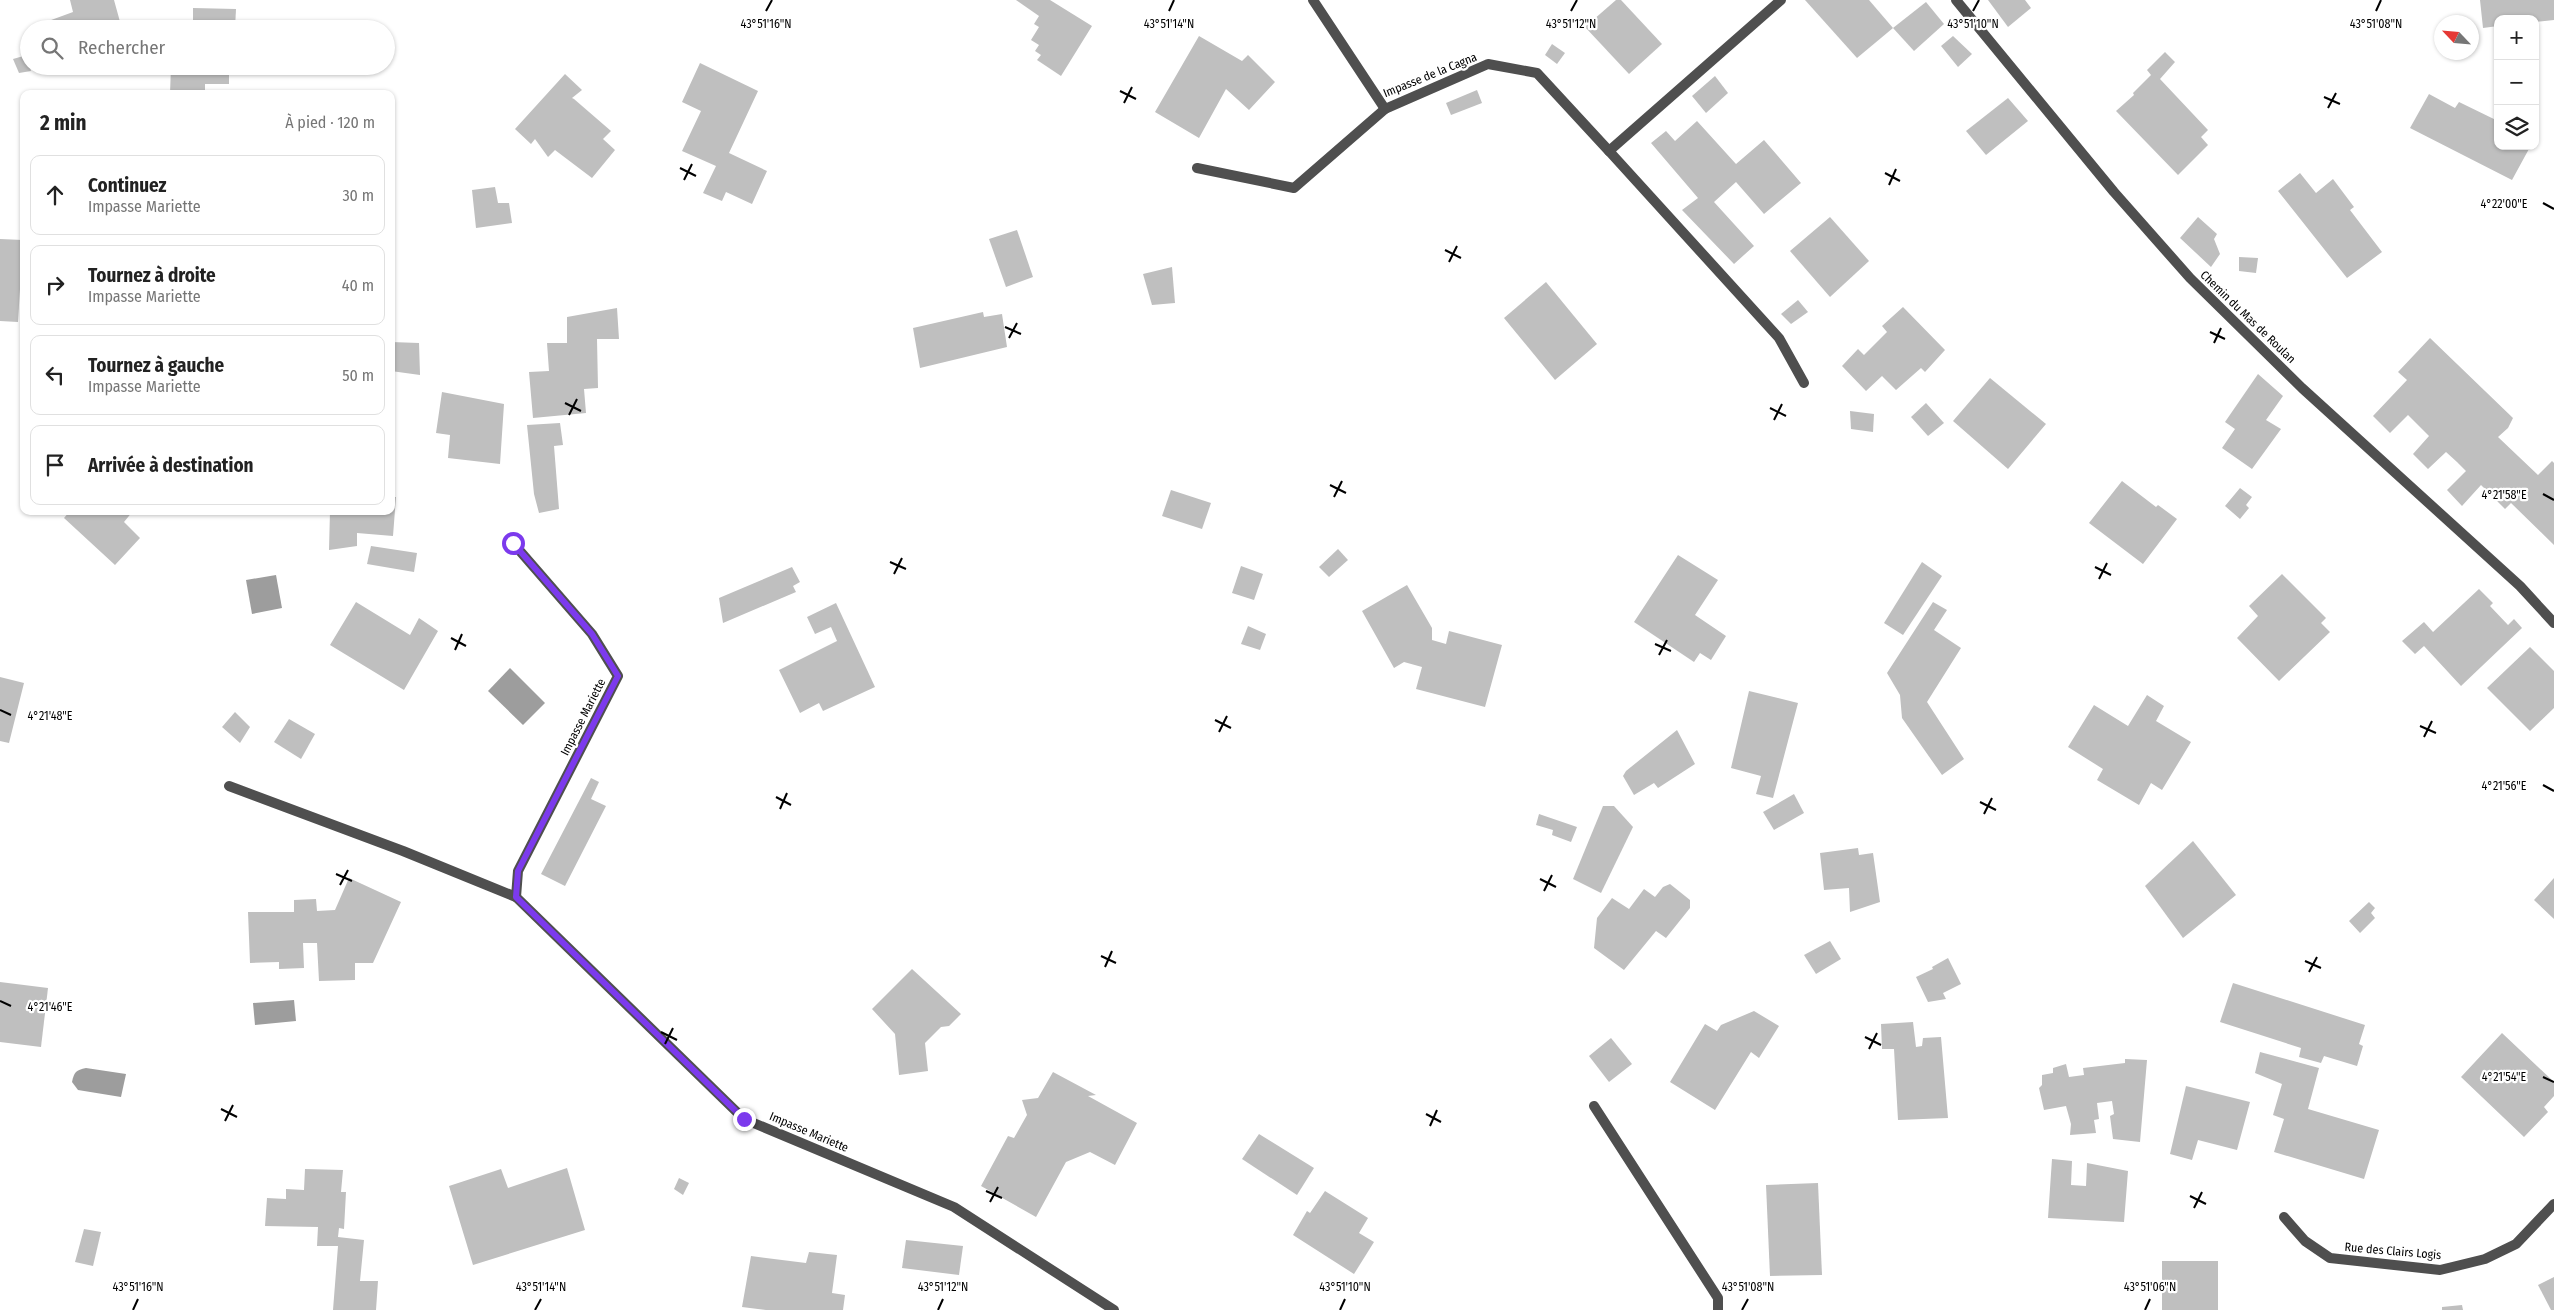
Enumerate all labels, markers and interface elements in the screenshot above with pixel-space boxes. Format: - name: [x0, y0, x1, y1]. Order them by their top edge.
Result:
- north arrow: [2434, 15, 2479, 60]
- map controls: [2494, 15, 2539, 150]
- button: +: [2494, 15, 2539, 60]
- text: 43°51'16"N: [741, 17, 791, 31]
- text: 43°51'14"N: [1144, 17, 1194, 31]
- text: 43°51'12"N: [1546, 17, 1596, 31]
- text: 43°51'10"N: [1947, 17, 1999, 31]
- text: 43°51'08"N: [2350, 17, 2402, 31]
- search box: [20, 20, 395, 75]
- icon: search: [38, 34, 66, 62]
- text: Rechercher: [78, 36, 165, 59]
- street label: Impasse de la Cagna: [1381, 50, 1479, 100]
- button: −: [2494, 60, 2539, 105]
- button: layers: [2494, 105, 2539, 150]
- text: 2 min: [40, 110, 87, 136]
- text: À pied · 120 m: [285, 113, 375, 132]
- text: Continuez: [88, 174, 167, 197]
- icon: ahead: [41, 181, 69, 209]
- text: 30 m: [342, 186, 374, 205]
- text: Impasse Mariette: [88, 197, 201, 216]
- text: 4°22'00"E: [2481, 197, 2528, 211]
- text: Tournez à droite: [88, 264, 216, 287]
- street label: Chemin du Mas de Roulan: [2198, 268, 2298, 366]
- icon: right: [41, 271, 69, 299]
- text: 40 m: [342, 276, 374, 295]
- text: Impasse Mariette: [88, 287, 201, 306]
- text: Tournez à gauche: [88, 354, 224, 377]
- icon: left: [41, 361, 69, 389]
- text: 50 m: [342, 366, 374, 385]
- text: Impasse Mariette: [88, 377, 201, 396]
- icon: arrive: [41, 451, 69, 479]
- text: Arrivée à destination: [88, 454, 254, 477]
- text: 4°21'58"E: [2481, 488, 2527, 502]
- route start: [502, 532, 525, 555]
- street label: Impasse Mariette: [558, 676, 608, 758]
- text: 4°21'48"E: [28, 709, 73, 723]
- text: 4°21'56"E: [2482, 779, 2527, 793]
- text: 4°21'46"E: [28, 1000, 73, 1014]
- text: 4°21'54"E: [2482, 1070, 2527, 1084]
- route end: [733, 1108, 756, 1131]
- street label: Impasse Mariette: [767, 1109, 851, 1155]
- street label: Rue des Clairs Logis: [2344, 1240, 2442, 1262]
- text: 43°51'16"N: [113, 1280, 163, 1294]
- text: 43°51'14"N: [516, 1280, 566, 1294]
- text: 43°51'12"N: [918, 1280, 968, 1294]
- text: 43°51'10"N: [1319, 1280, 1371, 1294]
- text: 43°51'08"N: [1722, 1280, 1774, 1294]
- text: 43°51'06"N: [2124, 1280, 2176, 1294]

